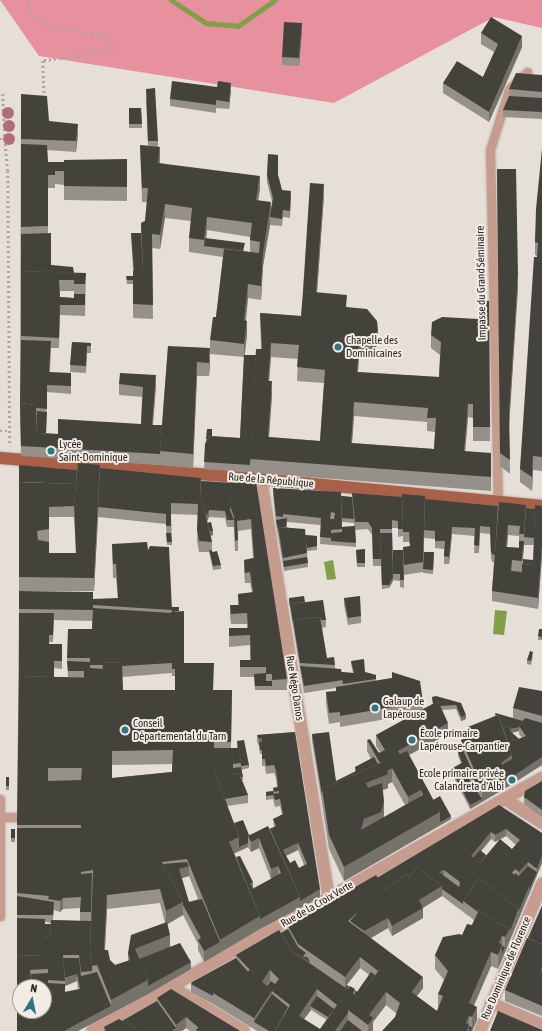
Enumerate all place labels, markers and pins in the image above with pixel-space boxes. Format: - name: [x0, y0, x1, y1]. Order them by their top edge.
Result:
- place label: Chapelle des Dominicaines: [346, 334, 402, 360]
- marker: Chapelle des Dominicaines: [333, 342, 343, 352]
- place label: Lycée Saint-Dominique: [59, 438, 128, 464]
- marker: Lycée Saint-Dominique: [46, 446, 56, 456]
- place label: Galaup de Lapérouse: [383, 695, 425, 721]
- marker: Galaup de Lapérouse: [370, 703, 380, 713]
- place label: Conseil Départemental du Tarn: [133, 717, 226, 743]
- marker: Conseil Départemental du Tarn: [120, 725, 130, 735]
- place label: École primaire Lapérouse-Carpantier: [420, 727, 508, 753]
- marker: École primaire Lapérouse-Carpantier: [407, 735, 417, 745]
- place label: Ecole primaire privée Calandreta d'Albi: [419, 767, 504, 793]
- marker: Ecole primaire privée Calandreta d'Albi: [507, 775, 517, 785]

